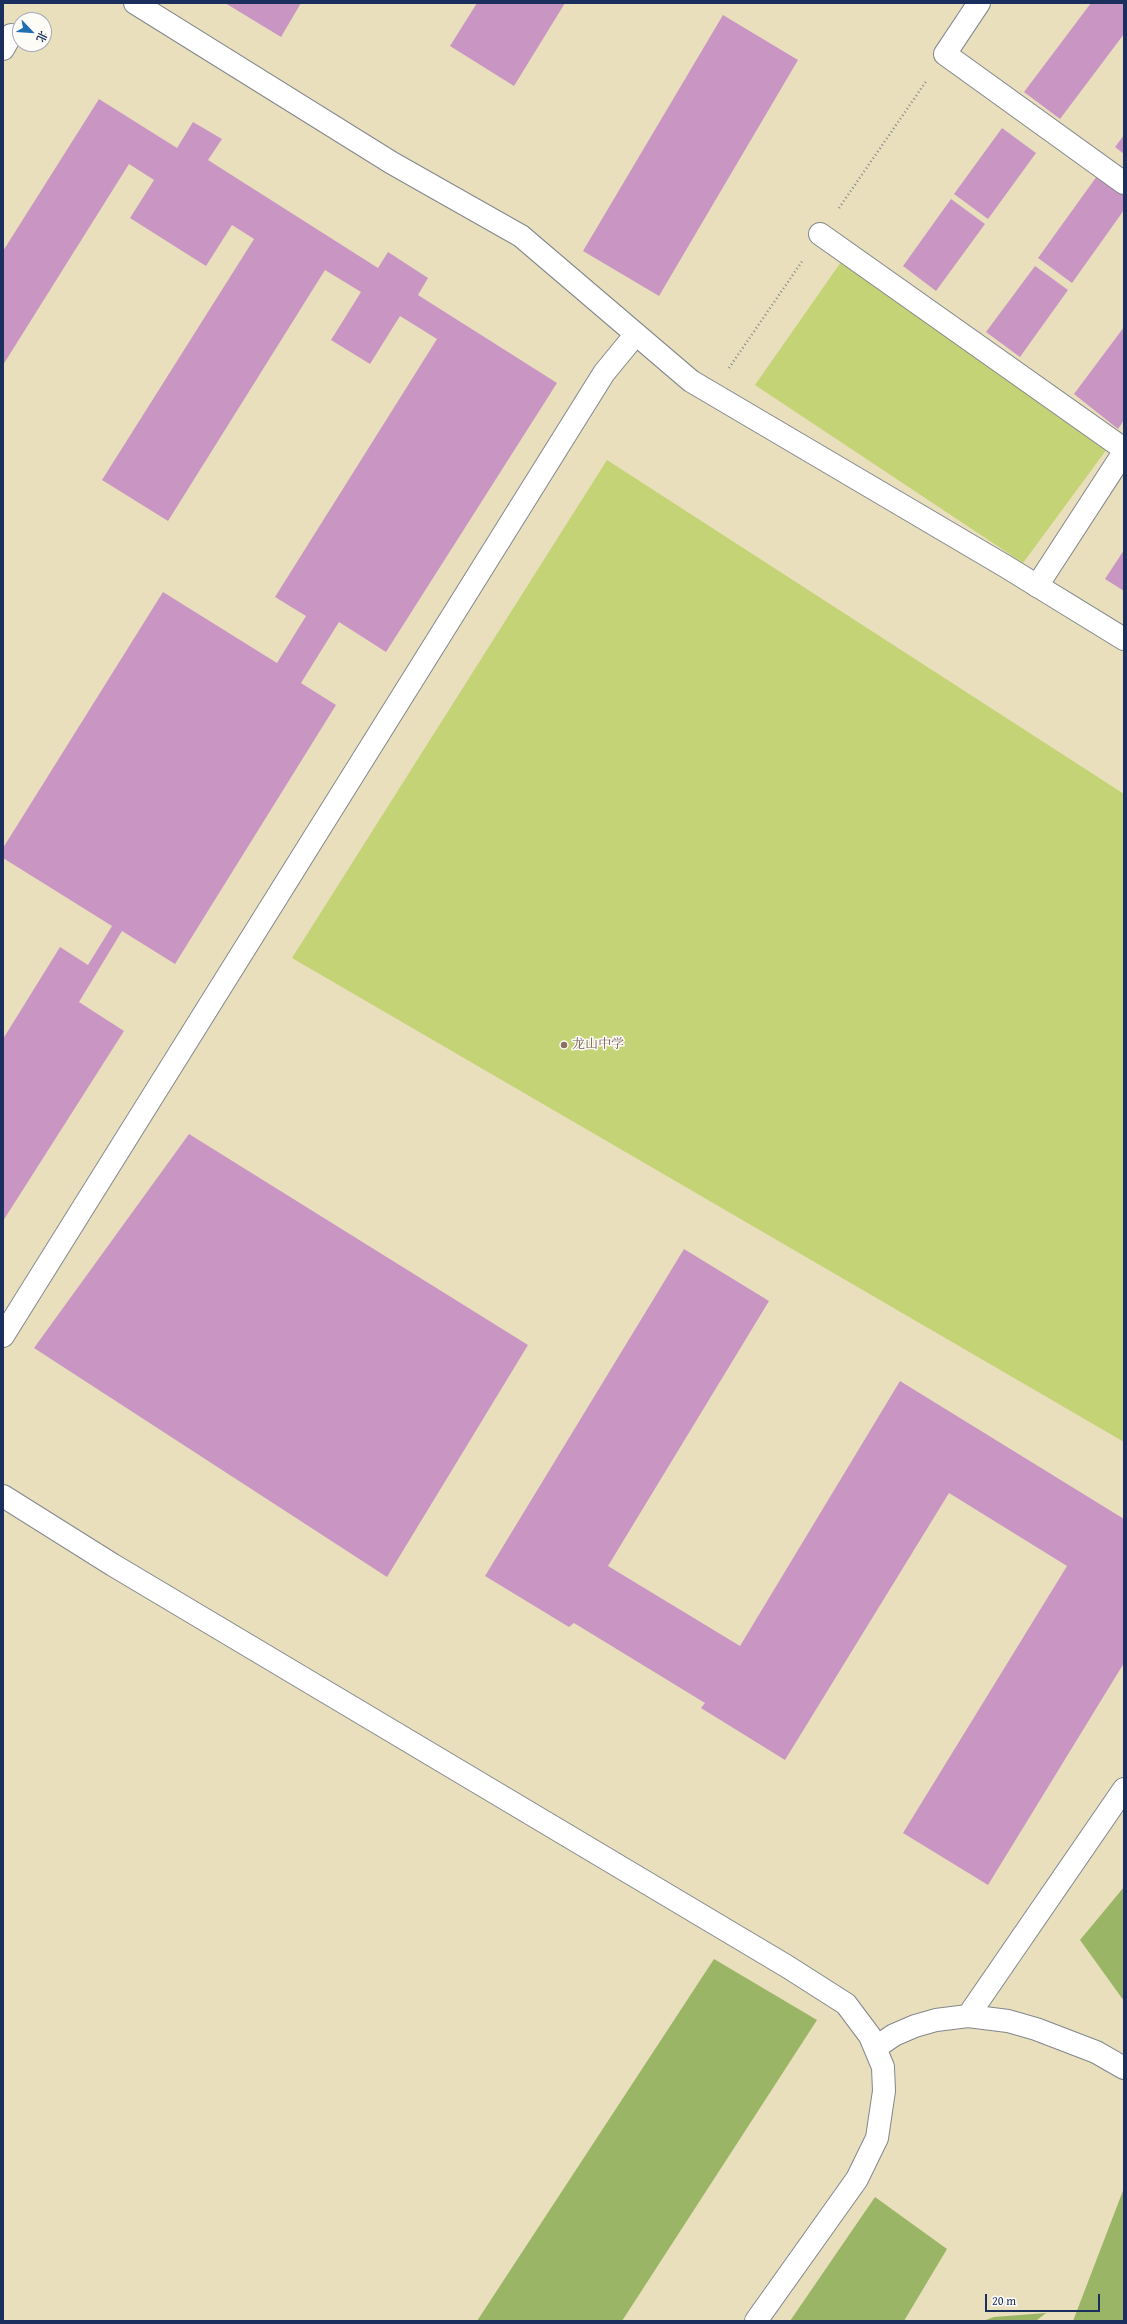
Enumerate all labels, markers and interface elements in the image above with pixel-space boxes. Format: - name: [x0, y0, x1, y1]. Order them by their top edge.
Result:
- north arrow: [12, 12, 52, 52]
- text: 北: [32, 28, 52, 45]
- place label: 龙山中学: [572, 1037, 624, 1053]
- marker: 龙山中学: [559, 1040, 569, 1050]
- scale bar: [987, 2286, 1102, 2312]
- text: 20 m: [992, 2292, 1016, 2309]

